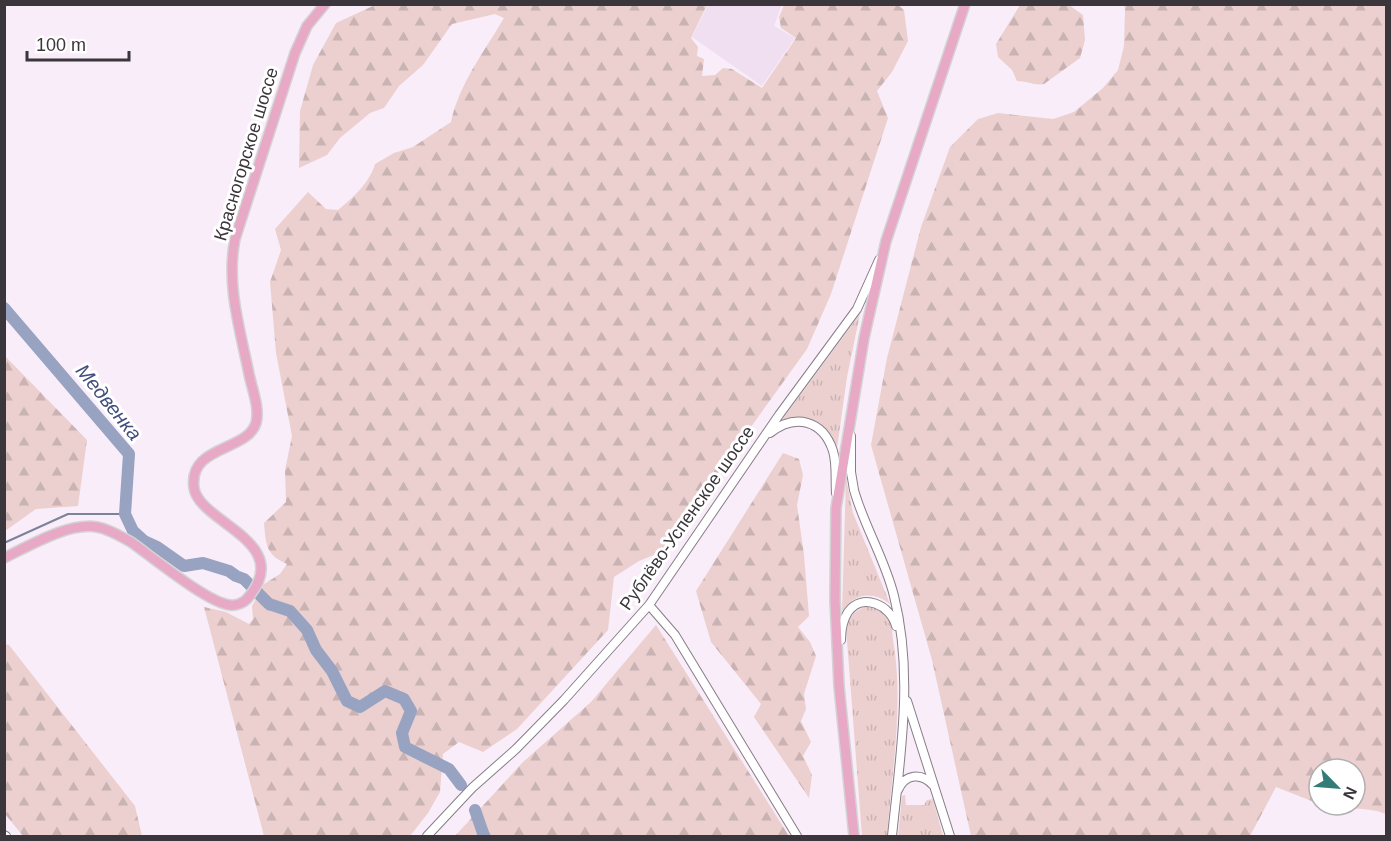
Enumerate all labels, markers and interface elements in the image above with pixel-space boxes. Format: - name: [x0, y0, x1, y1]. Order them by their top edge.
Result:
- scale bar: [27, 24, 129, 62]
- text: 100 m: [36, 35, 86, 55]
- street label: Красногорское шоссе: [210, 65, 282, 243]
- water label: Медвенка: [72, 360, 146, 444]
- street label: Рублёво-Успенское шоссе: [616, 422, 758, 614]
- north arrow: [1307, 757, 1367, 817]
- text: N: [1340, 784, 1360, 802]

